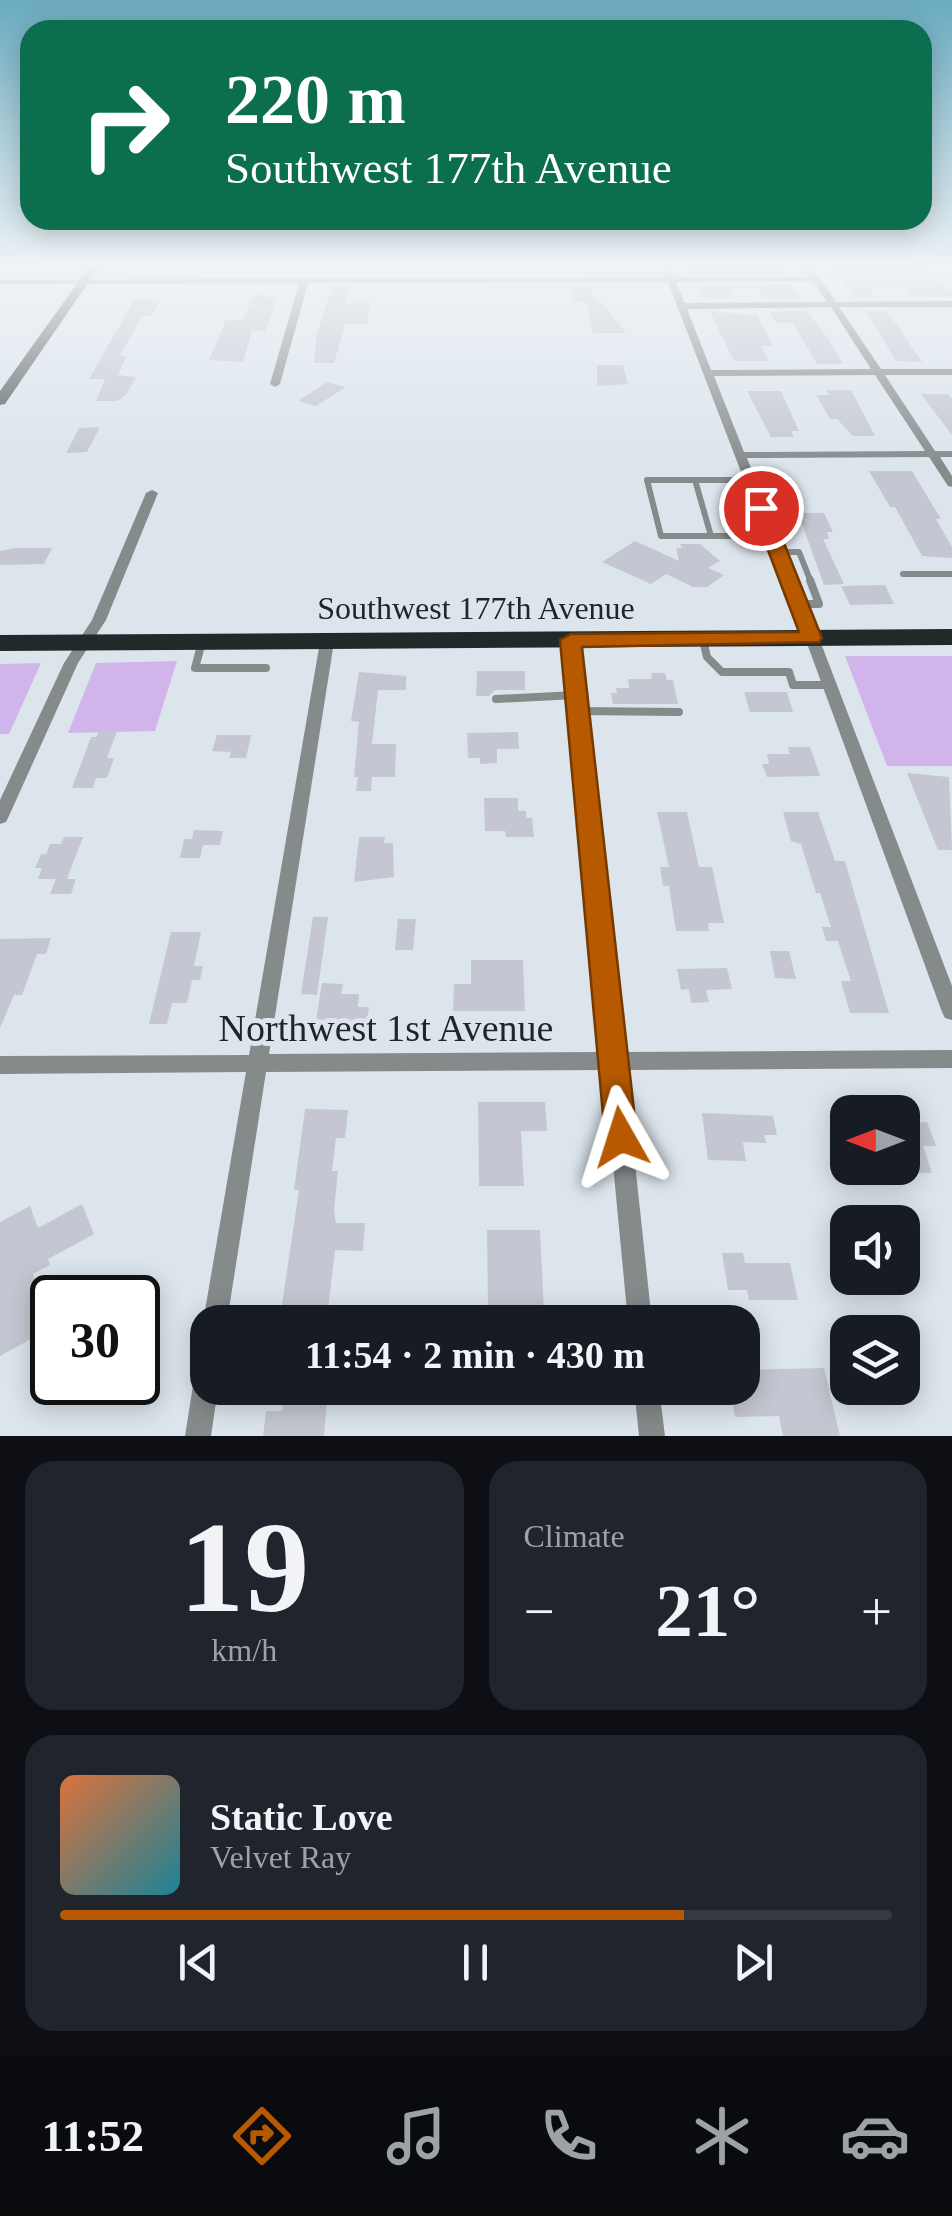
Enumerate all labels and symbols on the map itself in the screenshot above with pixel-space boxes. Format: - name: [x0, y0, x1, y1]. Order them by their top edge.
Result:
- pin: [719, 466, 804, 551]
- street label: Southwest 177th Avenue: [317, 590, 635, 626]
- street label: Northwest 1st Avenue: [219, 1007, 553, 1049]
- position arrow: [569, 1085, 673, 1189]
- north arrow: [830, 1095, 920, 1185]
- speed limit sign: 30: [30, 1275, 160, 1405]

